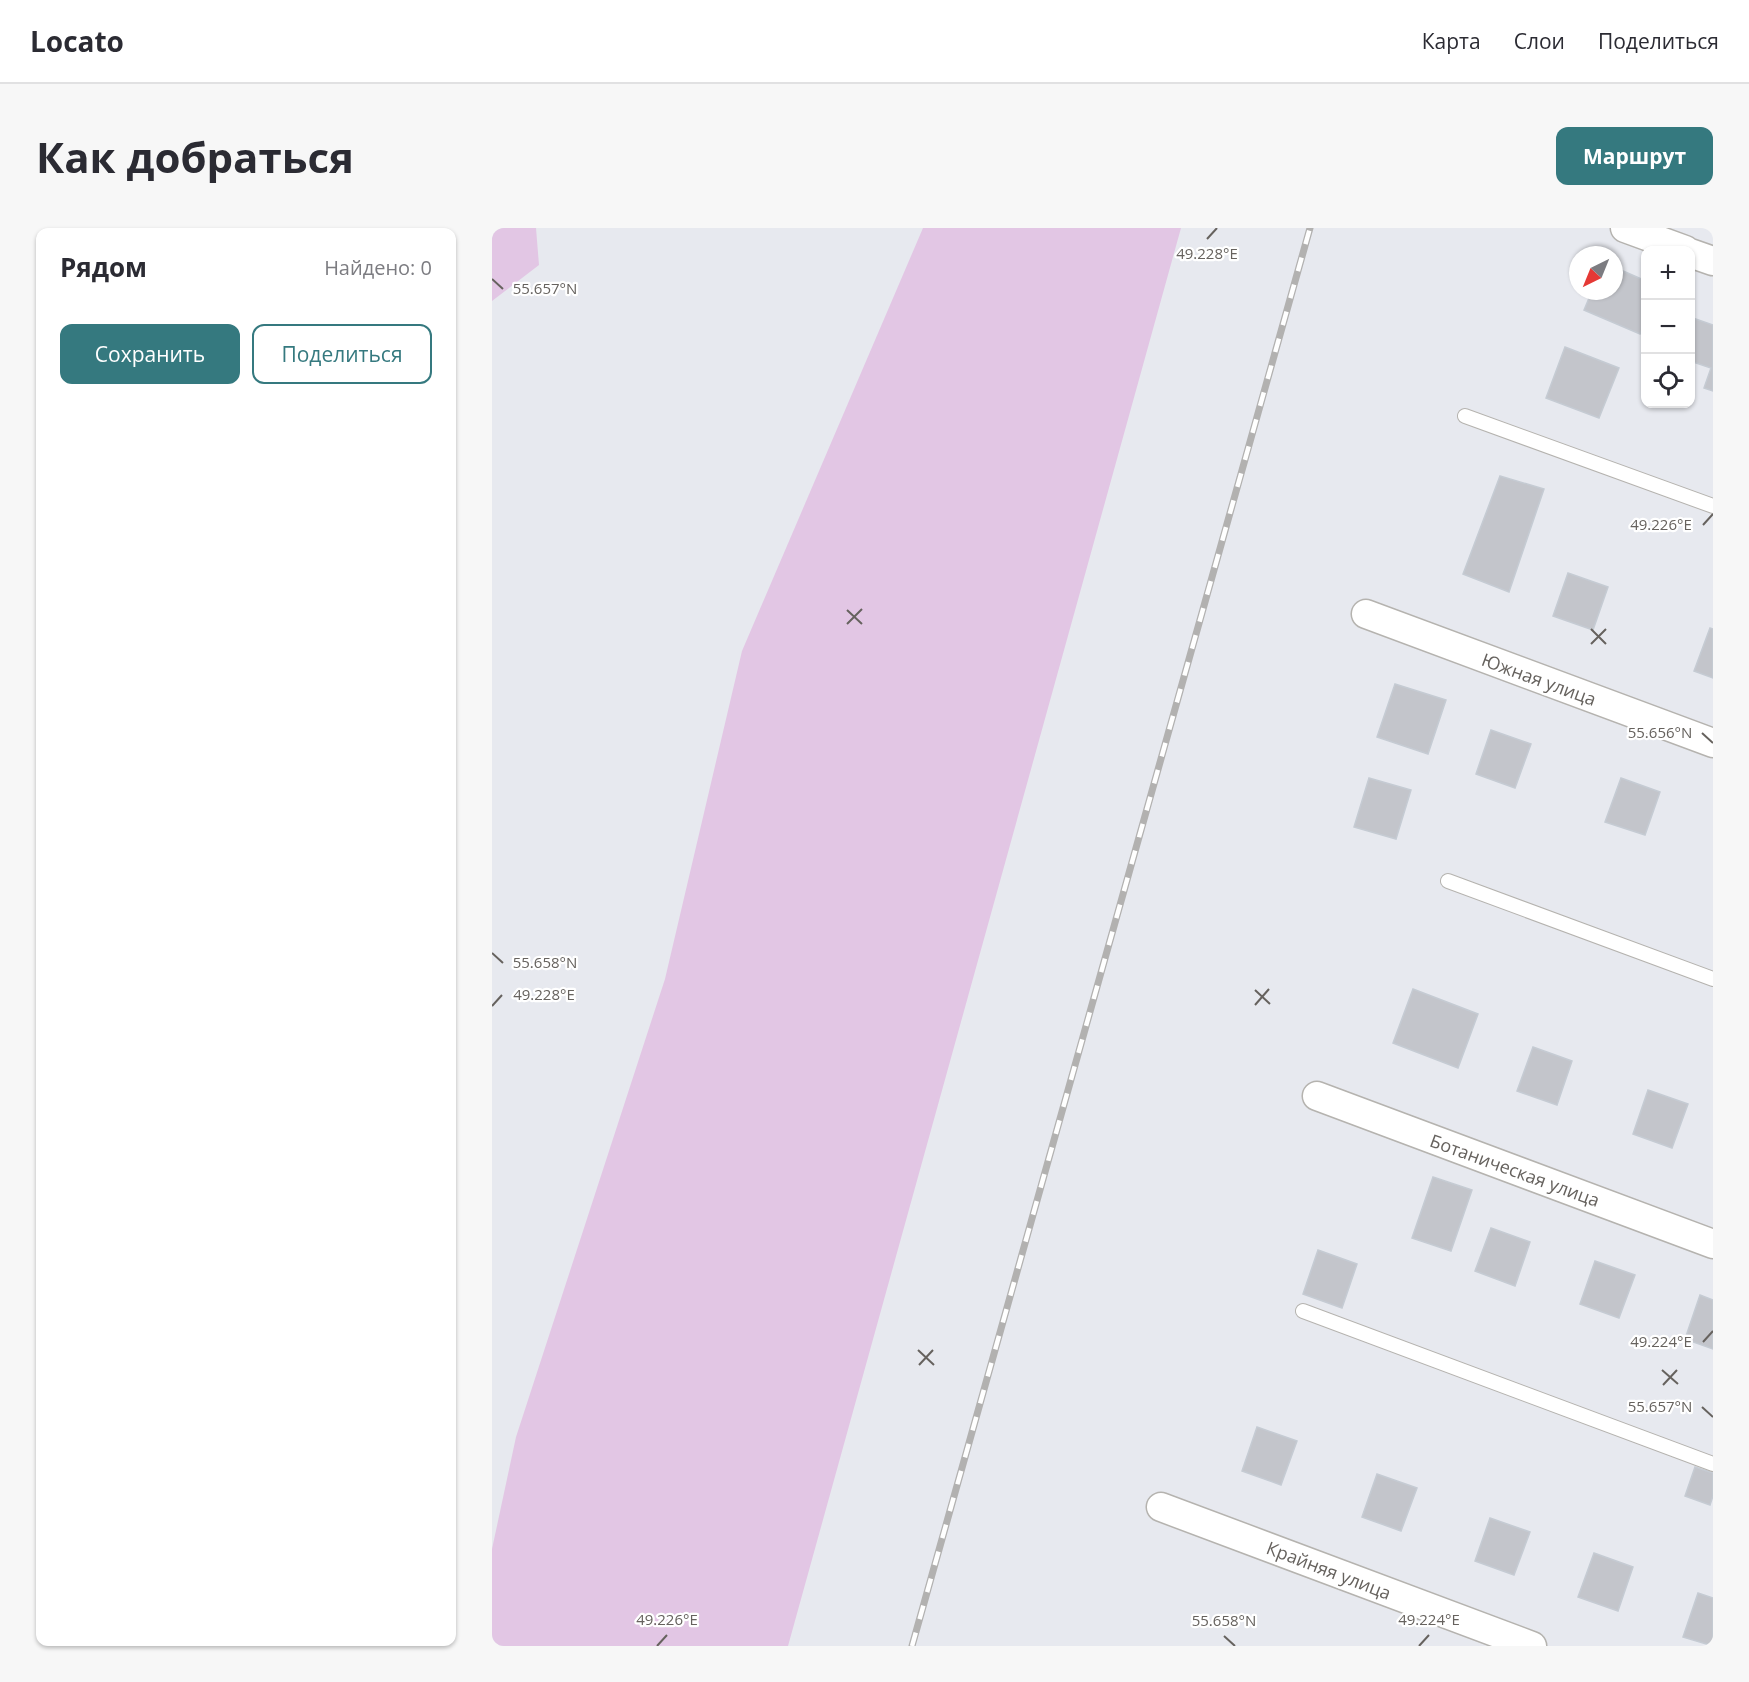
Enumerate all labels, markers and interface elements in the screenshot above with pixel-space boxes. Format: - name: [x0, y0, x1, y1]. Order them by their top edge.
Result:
- text: Locato: [30, 22, 124, 60]
- text: Карта: [1422, 27, 1481, 55]
- text: Слои: [1514, 27, 1565, 55]
- text: Поделиться: [1598, 27, 1719, 55]
- button: Маршрут: [1556, 127, 1713, 185]
- text: Как добраться: [36, 128, 354, 185]
- text: 49.228°E: [1176, 243, 1238, 263]
- north arrow: [1569, 246, 1623, 300]
- map controls: [1641, 246, 1695, 408]
- button: +: [1641, 246, 1695, 300]
- text: Рядом: [60, 249, 147, 285]
- text: Найдено: 0: [324, 254, 432, 281]
- text: 55.657°N: [513, 278, 577, 298]
- button: −: [1641, 300, 1695, 354]
- button: Сохранить: [60, 324, 240, 384]
- button: Поделиться: [252, 324, 432, 384]
- button: locate: [1641, 354, 1695, 408]
- text: 49.226°E: [1630, 514, 1692, 534]
- street label: Южная улица: [1478, 647, 1600, 711]
- text: 55.656°N: [1628, 722, 1692, 742]
- text: 55.658°N: [513, 952, 577, 972]
- text: 49.228°E: [513, 984, 575, 1004]
- street label: Ботаническая улица: [1427, 1128, 1603, 1212]
- text: 49.224°E: [1630, 1331, 1692, 1351]
- text: 55.657°N: [1628, 1396, 1692, 1416]
- street label: Крайняя улица: [1263, 1535, 1395, 1605]
- text: 49.226°E: [636, 1609, 698, 1629]
- text: 49.224°E: [1398, 1609, 1460, 1629]
- text: 55.658°N: [1192, 1610, 1256, 1630]

